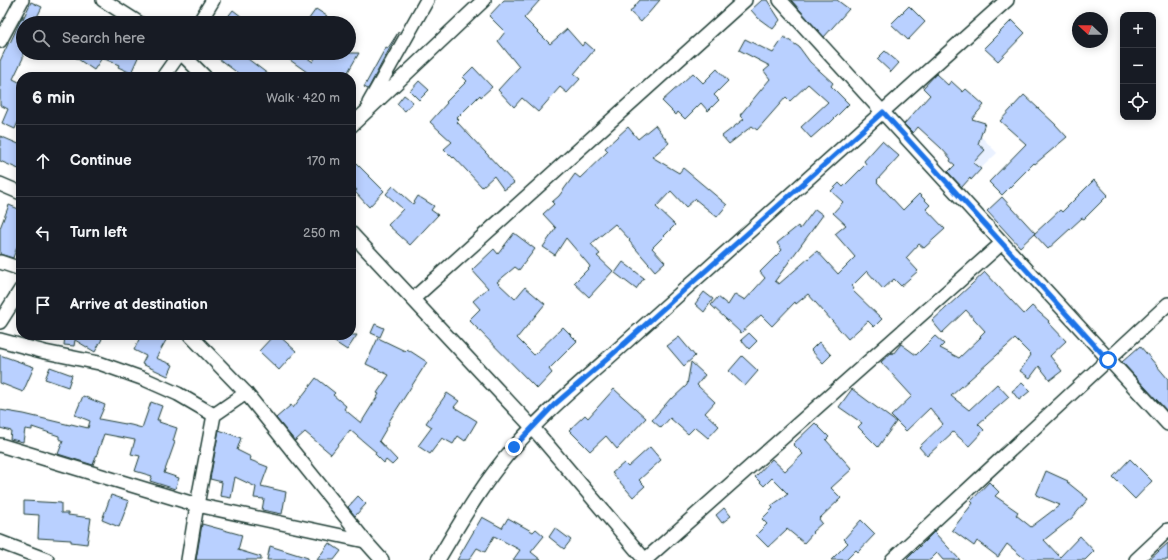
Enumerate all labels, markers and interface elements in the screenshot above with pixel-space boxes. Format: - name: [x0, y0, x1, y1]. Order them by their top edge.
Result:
- north arrow: [1072, 12, 1108, 48]
- map controls: [1120, 12, 1156, 120]
- button: +: [1120, 12, 1156, 48]
- search box: [16, 16, 356, 60]
- icon: search: [30, 27, 52, 49]
- text: Search here: [62, 29, 145, 48]
- button: −: [1120, 48, 1156, 84]
- button: locate: [1120, 84, 1156, 120]
- text: 6 min: [32, 88, 75, 108]
- text: Walk · 420 m: [266, 90, 340, 106]
- icon: ahead: [32, 150, 54, 172]
- text: Continue: [70, 151, 132, 170]
- text: 170 m: [307, 153, 340, 169]
- icon: left: [32, 222, 54, 244]
- text: Turn left: [70, 223, 127, 242]
- text: 250 m: [303, 225, 340, 241]
- icon: arrive: [32, 294, 54, 316]
- text: Arrive at destination: [70, 295, 208, 314]
- route start: [1099, 351, 1117, 369]
- route end: [505, 438, 523, 456]

